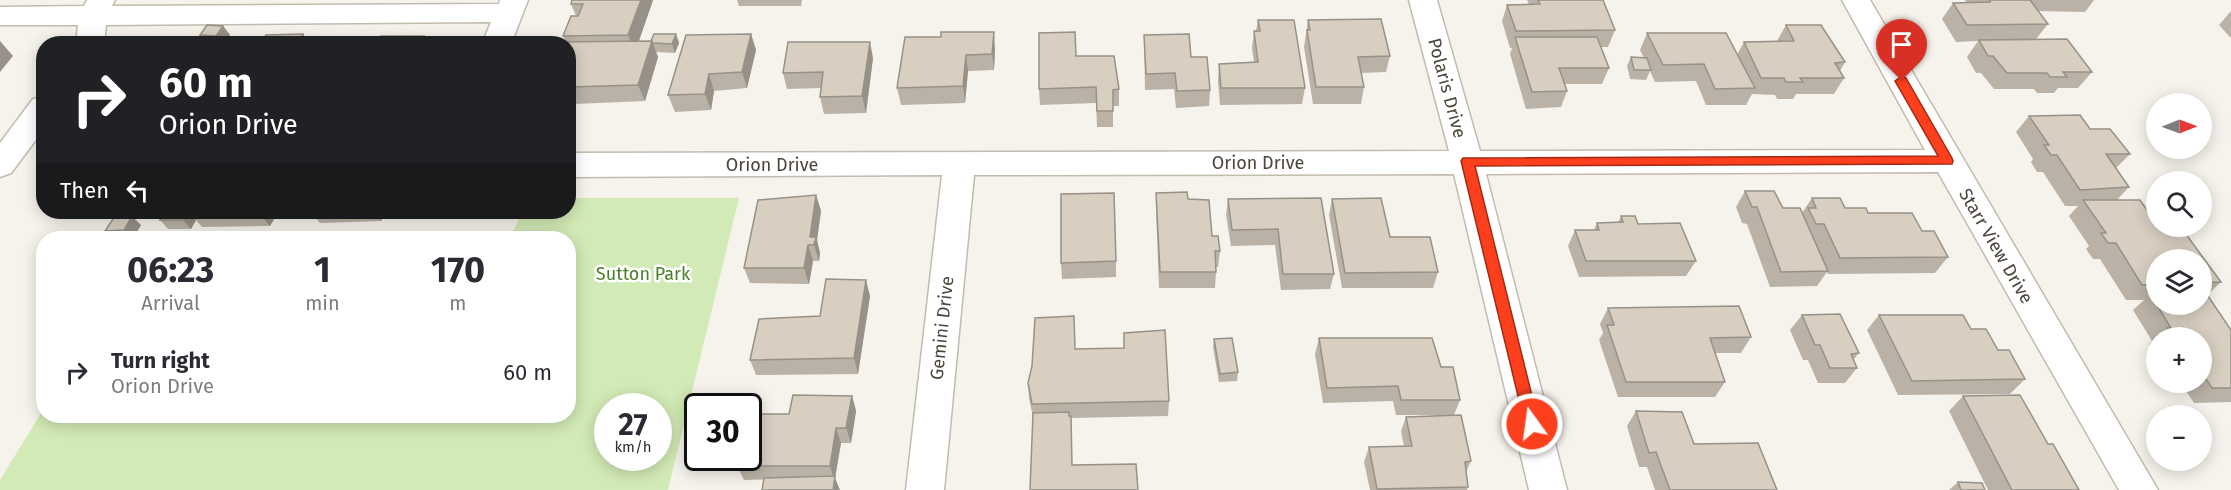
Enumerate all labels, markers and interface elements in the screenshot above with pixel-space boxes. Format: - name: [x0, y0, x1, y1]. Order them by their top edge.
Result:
- pin: [1876, 19, 1927, 81]
- icon: arrive: [1885, 28, 1918, 61]
- street label: Polaris Drive: [1423, 35, 1471, 141]
- text: 60 m: [159, 58, 253, 108]
- icon: right: [60, 60, 138, 138]
- north arrow: [2146, 93, 2212, 159]
- map controls: [2146, 93, 2212, 471]
- text: Orion Drive: [159, 109, 298, 141]
- street label: Orion Drive: [1212, 152, 1304, 174]
- street label: Orion Drive: [726, 154, 818, 176]
- button: search: [2146, 171, 2212, 237]
- icon: left: [121, 174, 154, 207]
- text: Then: [60, 177, 109, 204]
- street label: Starr View Drive: [1954, 184, 2038, 308]
- text: 06:23: [127, 248, 214, 292]
- text: 1: [314, 248, 331, 292]
- text: 170: [431, 248, 485, 292]
- button: layers: [2146, 249, 2212, 315]
- park label: Sutton Park: [596, 263, 691, 285]
- street label: Gemini Drive: [926, 275, 958, 381]
- text: Arrival: [141, 291, 200, 315]
- text: min: [305, 291, 340, 315]
- text: m: [449, 291, 466, 315]
- button: +: [2146, 327, 2212, 393]
- text: Turn right: [111, 347, 210, 374]
- icon: right: [60, 356, 93, 389]
- text: 60 m: [503, 359, 552, 386]
- text: Orion Drive: [111, 374, 214, 398]
- position arrow: [1500, 392, 1564, 456]
- speed limit sign: 30: [684, 393, 762, 471]
- button: −: [2146, 405, 2212, 471]
- text: 27: [618, 407, 648, 443]
- text: km/h: [614, 438, 652, 456]

